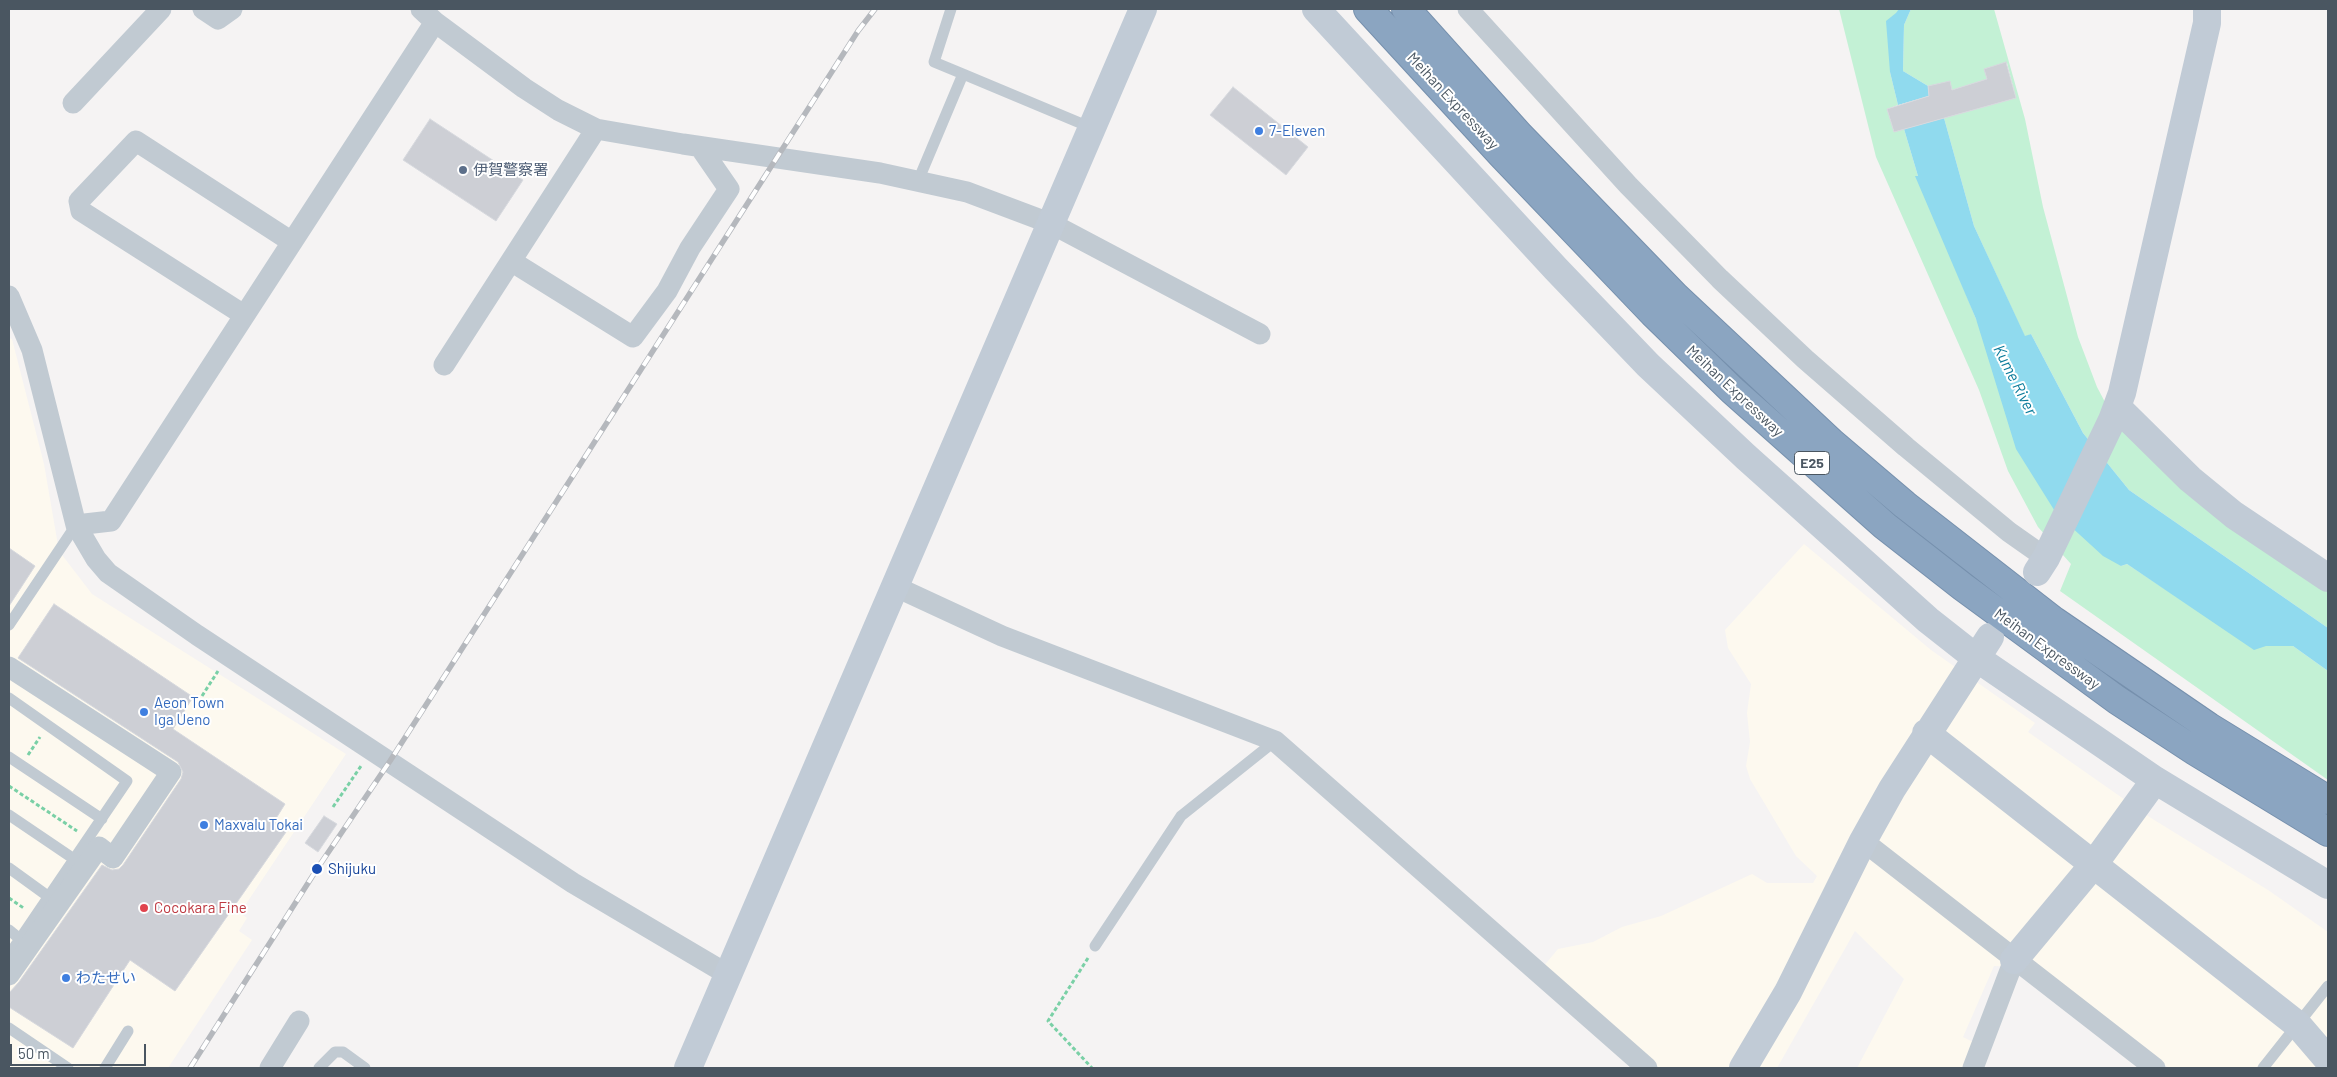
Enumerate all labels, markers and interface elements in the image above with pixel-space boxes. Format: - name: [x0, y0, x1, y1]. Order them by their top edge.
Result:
- street label: Meihan Expressway: [1403, 49, 1503, 153]
- place label: 7-Eleven: [1269, 122, 1325, 140]
- marker: 7-Eleven: [1253, 125, 1265, 137]
- place label: 伊賀警察署: [473, 161, 548, 179]
- marker: 伊賀警察署: [457, 164, 469, 176]
- street label: Meihan Expressway: [1683, 341, 1787, 441]
- water label: Kume River: [1989, 342, 2041, 418]
- road number: E25: [1794, 452, 1830, 474]
- street label: Meihan Expressway: [1991, 605, 2103, 693]
- place label: Aeon Town Iga Ueno: [154, 694, 224, 729]
- marker: Aeon Town Iga Ueno: [138, 706, 150, 718]
- place label: Maxvalu Tokai: [214, 816, 303, 834]
- marker: Maxvalu Tokai: [198, 819, 210, 831]
- place label: Shijuku: [328, 860, 376, 878]
- marker: Shijuku: [310, 862, 324, 876]
- place label: Cocokara Fine: [154, 899, 247, 917]
- marker: Cocokara Fine: [138, 902, 150, 914]
- place label: わたせい: [76, 969, 136, 987]
- marker: わたせい: [60, 972, 72, 984]
- scale bar: [12, 1034, 149, 1066]
- text: 50 m: [18, 1044, 50, 1062]

